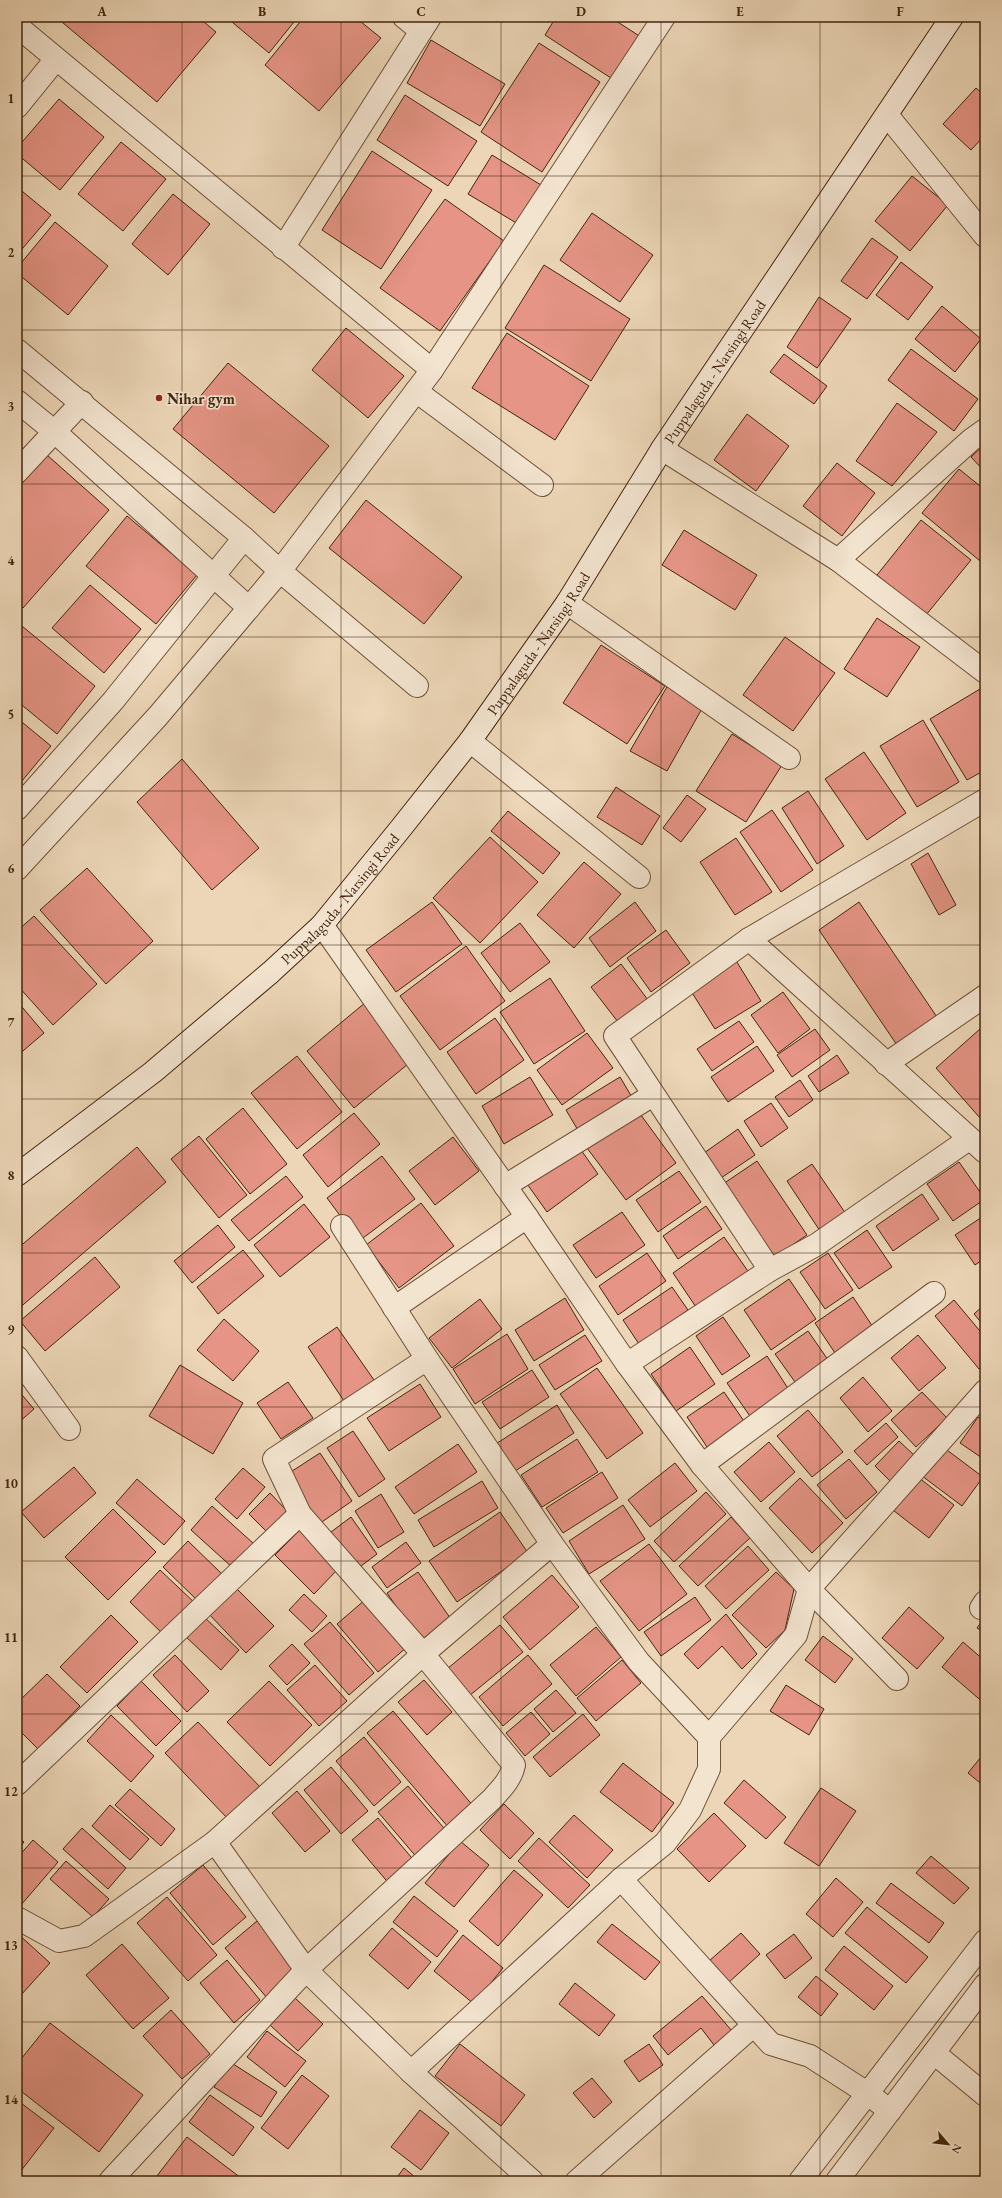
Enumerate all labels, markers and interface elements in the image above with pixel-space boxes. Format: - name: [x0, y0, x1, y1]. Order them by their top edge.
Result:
- text: A: [96, 3, 107, 20]
- text: B: [258, 3, 266, 20]
- text: C: [416, 3, 426, 20]
- text: D: [576, 3, 586, 20]
- text: E: [736, 3, 744, 20]
- text: F: [896, 3, 904, 20]
- text: 1: [8, 90, 15, 107]
- text: 2: [8, 244, 15, 261]
- street label: Puppalaguda - Narsingi Road: [659, 295, 769, 447]
- place label: Nihar gym: [167, 389, 235, 408]
- marker: Nihar gym: [154, 393, 164, 403]
- text: 3: [8, 398, 15, 415]
- text: 4: [8, 552, 15, 569]
- street label: Puppalaguda - Narsingi Road: [482, 568, 594, 718]
- text: 5: [8, 706, 14, 723]
- street label: Puppalaguda - Narsingi Road: [276, 829, 403, 968]
- text: 6: [8, 860, 15, 877]
- text: 7: [8, 1014, 15, 1031]
- text: 8: [8, 1167, 15, 1184]
- text: 9: [8, 1321, 15, 1338]
- text: 10: [4, 1475, 18, 1492]
- text: 11: [4, 1629, 18, 1646]
- text: 12: [4, 1783, 18, 1800]
- text: 13: [4, 1937, 18, 1954]
- text: 14: [4, 2091, 18, 2108]
- north arrow: [928, 2124, 968, 2164]
- text: N: [949, 2141, 965, 2156]

